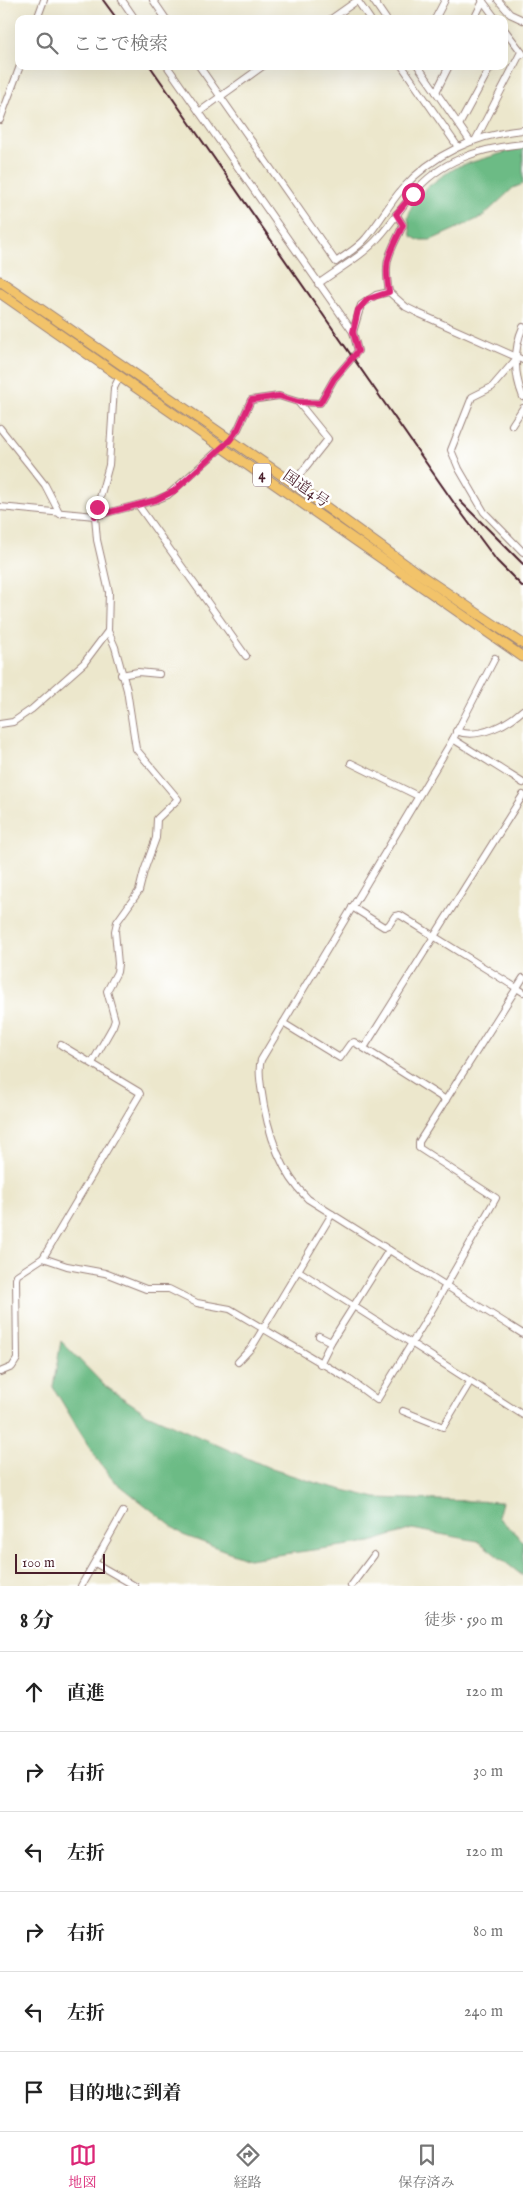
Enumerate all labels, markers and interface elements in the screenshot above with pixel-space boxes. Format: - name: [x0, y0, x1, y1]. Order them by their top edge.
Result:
- search box: [15, 15, 508, 70]
- icon: search: [33, 29, 61, 57]
- text: ここで検索: [73, 33, 168, 57]
- route start: [402, 183, 425, 206]
- road number: 4: [253, 464, 271, 486]
- street label: 国道4号: [279, 466, 333, 512]
- route end: [86, 496, 109, 519]
- scale bar: [15, 1551, 105, 1574]
- text: 100 m: [22, 1554, 55, 1572]
- text: 8 分: [20, 1608, 54, 1635]
- text: 徒歩 · 590 m: [424, 1611, 503, 1631]
- icon: ahead: [20, 1678, 48, 1706]
- text: 直進: [67, 1682, 105, 1706]
- text: 120 m: [466, 1682, 503, 1702]
- icon: right: [20, 1758, 48, 1786]
- text: 右折: [67, 1762, 105, 1786]
- text: 30 m: [473, 1762, 503, 1782]
- icon: left: [20, 1838, 48, 1866]
- text: 左折: [67, 1842, 105, 1866]
- text: 120 m: [466, 1842, 503, 1862]
- icon: right: [20, 1918, 48, 1946]
- text: 右折: [67, 1922, 105, 1946]
- text: 80 m: [473, 1922, 503, 1942]
- icon: left: [20, 1998, 48, 2026]
- text: 左折: [67, 2002, 105, 2026]
- text: 240 m: [464, 2002, 503, 2022]
- icon: arrive: [20, 2078, 48, 2106]
- text: 目的地に到着: [67, 2082, 181, 2106]
- tab: 地図: [69, 2141, 97, 2192]
- tab: 経路: [234, 2141, 262, 2192]
- tab: 保存済み: [399, 2141, 455, 2192]

